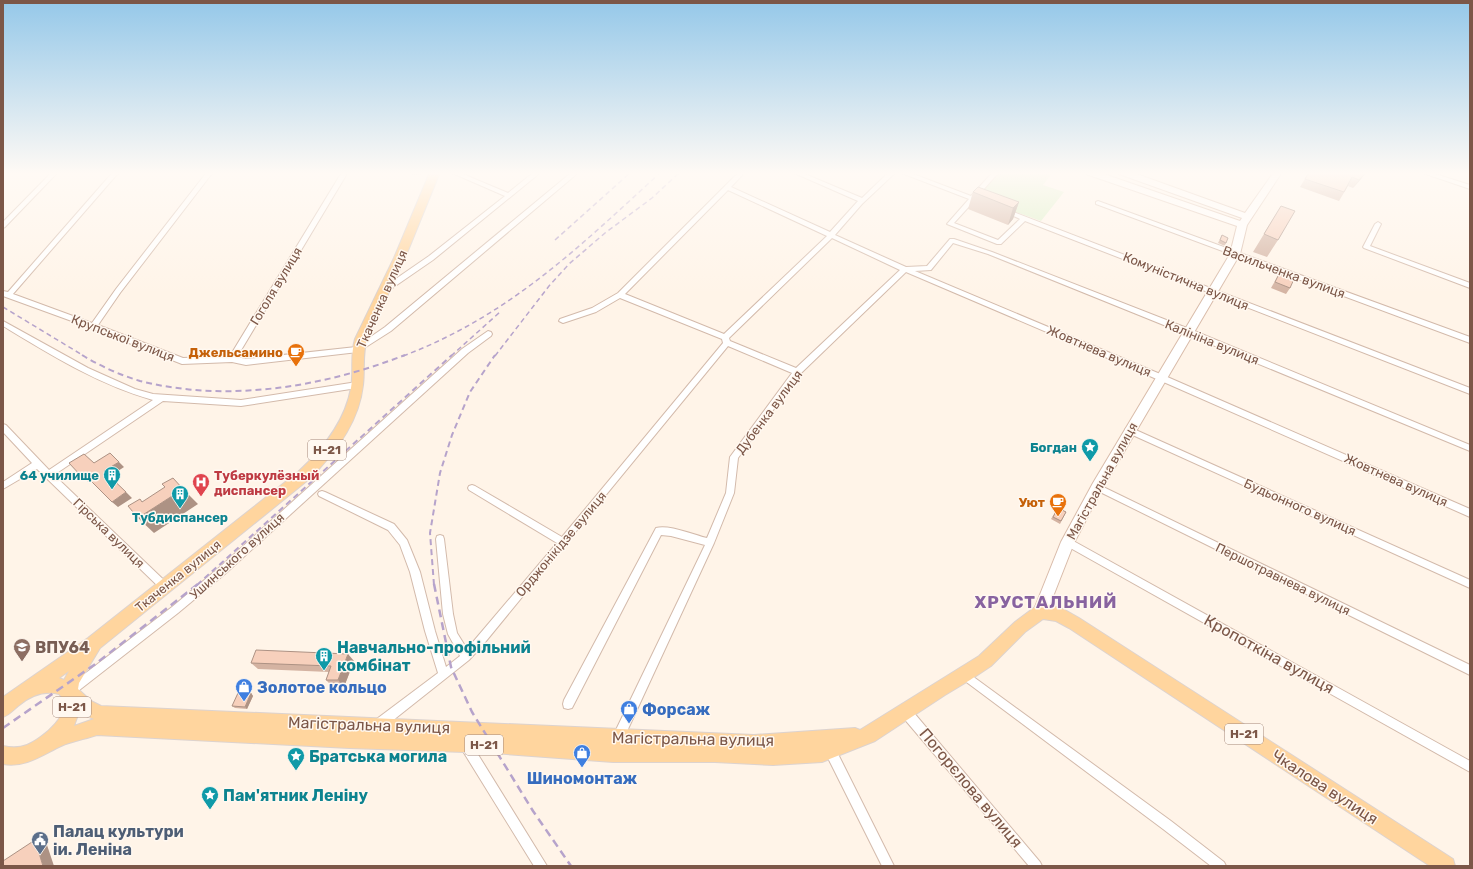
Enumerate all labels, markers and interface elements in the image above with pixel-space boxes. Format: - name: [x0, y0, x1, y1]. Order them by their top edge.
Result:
- street label: Васильченка вулиця: [1221, 243, 1347, 301]
- street label: Гоголя вулиця: [247, 244, 305, 328]
- street label: Ткаченка вулиця: [354, 248, 410, 350]
- street label: Комуністична вулиця: [1121, 249, 1251, 313]
- street label: Крупської вулиця: [69, 311, 177, 365]
- street label: Калініна вулиця: [1163, 316, 1261, 368]
- street label: Жовтнева вулиця: [1045, 322, 1153, 380]
- cafe icon: Джельсамино: [286, 342, 306, 367]
- place label: Джельсамино: [189, 345, 283, 360]
- street label: Дубенка вулиця: [733, 367, 805, 457]
- street label: Магістральна вулиця: [1063, 420, 1141, 542]
- place icon: Богдан: [1080, 437, 1100, 462]
- road number: Н-21: [308, 440, 346, 460]
- place label: Богдан: [1030, 440, 1077, 455]
- street label: Жовтнева вулиця: [1342, 450, 1450, 510]
- building icon: 64 училище: [102, 465, 122, 490]
- place label: 64 училище: [20, 468, 99, 483]
- place label: Туберкулёзный диспансер: [214, 468, 319, 498]
- hospital icon: Туберкулёзный диспансер: [191, 472, 211, 497]
- street label: Будьонного вулиця: [1242, 475, 1358, 539]
- building icon: Тубдиспансер: [170, 484, 190, 509]
- street label: Орджонікідзе вулиця: [513, 488, 609, 600]
- cafe icon: Уют: [1048, 492, 1068, 517]
- street label: Гірська вулиця: [70, 495, 148, 571]
- place label: Уют: [1019, 495, 1045, 510]
- place label: Тубдиспансер: [132, 510, 228, 525]
- street label: Ушинського вулиця: [187, 510, 287, 602]
- street label: Ткаченка вулиця: [132, 537, 224, 615]
- street label: Першотравнева вулиця: [1213, 540, 1353, 618]
- district label: ХРУСТАЛЬНИЙ: [974, 592, 1118, 612]
- street label: Кропоткіна вулиця: [1201, 610, 1337, 698]
- school or university icon: ВПУ64: [12, 637, 32, 662]
- place label: ВПУ64: [35, 638, 90, 657]
- place label: Навчально-профільний комбінат: [337, 638, 531, 675]
- building icon: Навчально-профільний комбінат: [314, 646, 334, 671]
- shop icon: Золотое кольцо: [234, 677, 254, 702]
- place label: Золотое кольцо: [257, 678, 387, 697]
- road number: Н-21: [53, 697, 91, 717]
- shop icon: Форсаж: [619, 699, 639, 724]
- place label: Форсаж: [642, 700, 711, 719]
- street label: Магістральна вулиця: [288, 713, 450, 737]
- street label: Погорєлова вулиця: [916, 724, 1026, 852]
- road number: Н-21: [1225, 724, 1263, 744]
- street label: Магістральна вулиця: [612, 728, 774, 750]
- road number: Н-21: [465, 735, 503, 755]
- shop icon: Шиномонтаж: [572, 743, 592, 768]
- place icon: Братська могила: [286, 746, 306, 771]
- street label: Чкалова вулиця: [1268, 746, 1382, 828]
- place label: Братська могила: [309, 747, 447, 766]
- place label: Шиномонтаж: [527, 769, 638, 788]
- place icon: Пам'ятник Леніну: [200, 785, 220, 810]
- place label: Пам'ятник Леніну: [223, 786, 368, 805]
- place label: Палац культури іи. Леніна: [53, 822, 184, 859]
- public building icon: Палац культури іи. Леніна: [30, 830, 50, 855]

